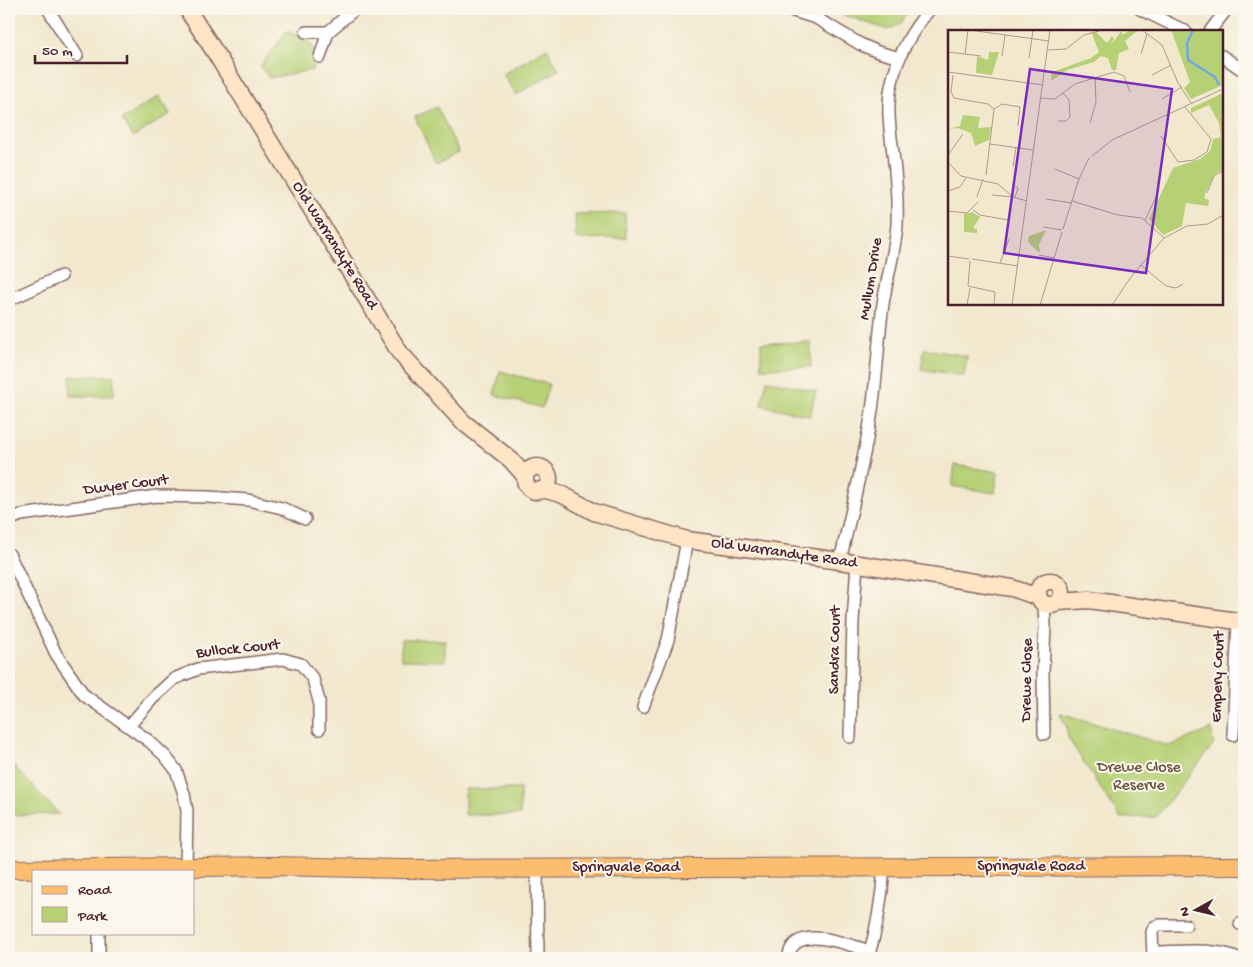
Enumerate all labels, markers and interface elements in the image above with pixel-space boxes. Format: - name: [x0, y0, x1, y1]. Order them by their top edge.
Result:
- inset map: [948, 30, 1223, 305]
- scale bar: [35, 32, 128, 64]
- text: 50 m: [42, 43, 73, 61]
- street label: Old Warrandyte Road: [287, 178, 382, 315]
- street label: Mullum Drive: [856, 236, 888, 322]
- street label: Dwyer Court: [82, 471, 171, 501]
- street label: Old Warrandyte Road: [710, 534, 860, 574]
- street label: Sandra Court: [826, 604, 846, 694]
- street label: Empery Court: [1208, 629, 1230, 723]
- street label: Bullock Court: [194, 636, 282, 664]
- street label: Drewe Close: [1018, 637, 1038, 723]
- park label: Drewe Close Reserve: [1096, 759, 1181, 796]
- street label: Springvale Road: [977, 858, 1086, 877]
- street label: Springvale Road: [572, 859, 681, 878]
- legend: [32, 870, 195, 934]
- text: Road: [78, 882, 112, 900]
- north arrow: [1170, 884, 1220, 934]
- text: N: [1177, 906, 1195, 917]
- text: Park: [77, 908, 108, 926]

